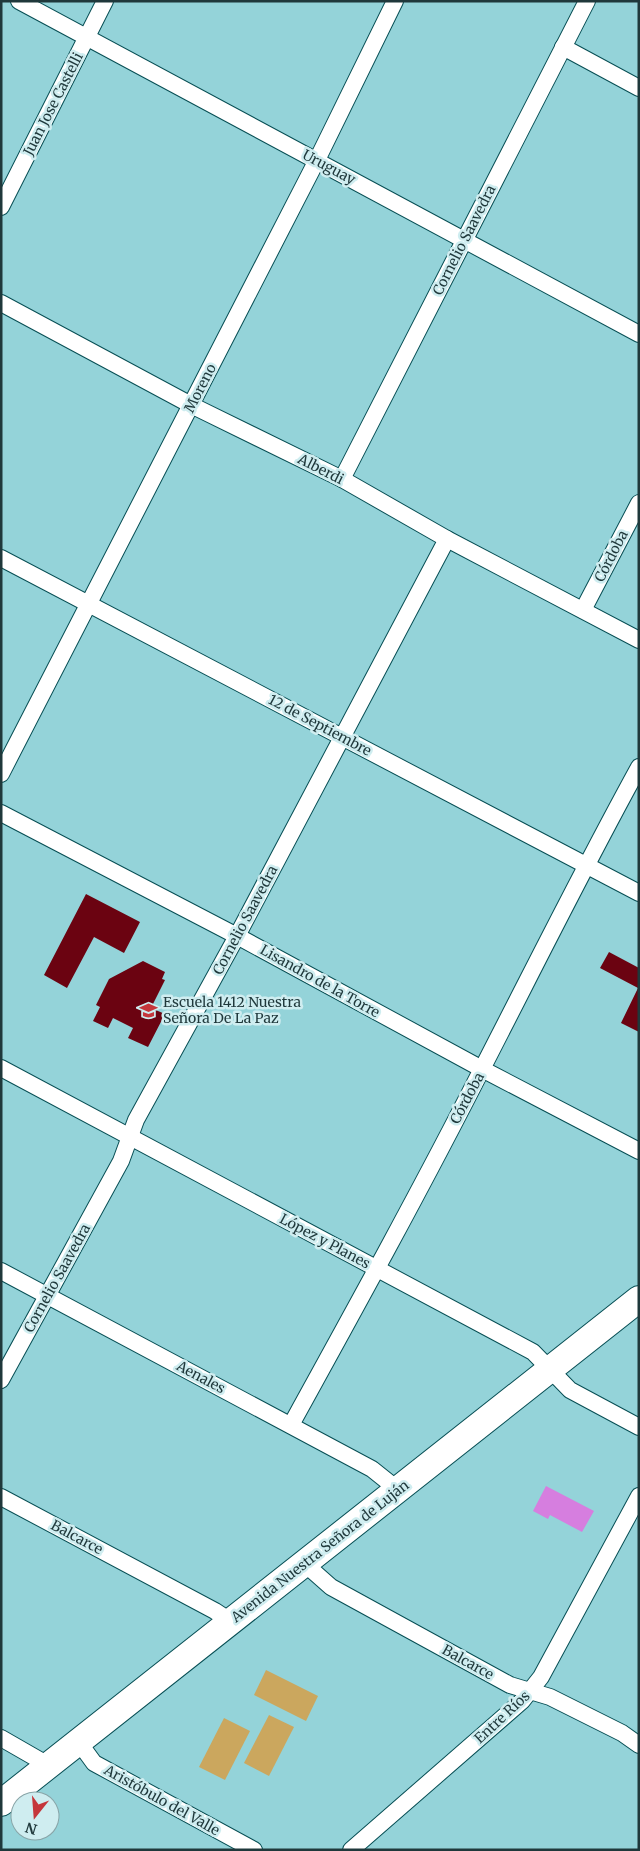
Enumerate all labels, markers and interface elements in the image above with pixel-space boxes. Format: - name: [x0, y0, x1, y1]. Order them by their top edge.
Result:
- street label: Juan Jose Castelli: [19, 49, 87, 159]
- street label: Uruguay: [299, 146, 359, 189]
- street label: Cornelio Saavedra: [428, 181, 500, 298]
- street label: Moreno: [180, 361, 220, 415]
- street label: Alberdi: [294, 449, 347, 488]
- street label: Córdoba: [590, 527, 632, 585]
- street label: 12 de Septiembre: [265, 690, 375, 760]
- street label: Cornelio Saavedra: [209, 862, 282, 978]
- street label: Lisandro de la Torre: [257, 941, 383, 1021]
- place label: Escuela 1412 Nuestra Señora De La Paz: [163, 993, 301, 1027]
- school or university icon: Escuela 1412 Nuestra Señora De La Paz: [139, 1000, 159, 1020]
- street label: Córdoba: [446, 1069, 488, 1127]
- street label: López y Planes: [277, 1210, 373, 1272]
- street label: Cornelio Saavedra: [20, 1220, 94, 1335]
- street label: Aenales: [173, 1356, 229, 1397]
- street label: Avenida Nuestra Señora de Luján: [227, 1476, 413, 1627]
- street label: Balcarce: [48, 1516, 106, 1558]
- street label: Balcarce: [439, 1640, 497, 1684]
- street label: Entre Ríos: [471, 1687, 534, 1747]
- street label: Aristóbulo del Valle: [100, 1760, 223, 1839]
- north arrow: [10, 1791, 60, 1841]
- text: N: [23, 1818, 39, 1839]

